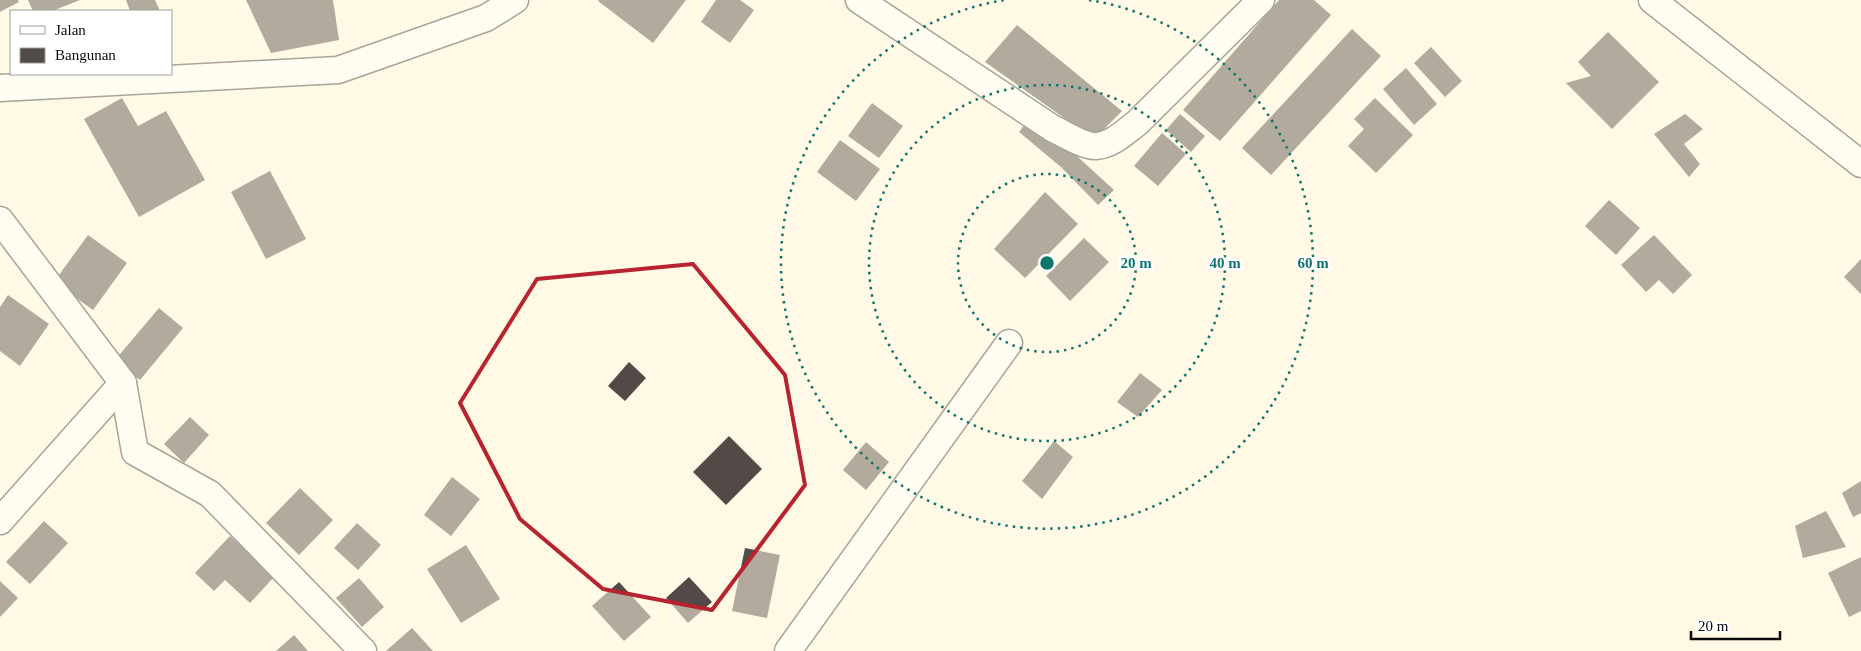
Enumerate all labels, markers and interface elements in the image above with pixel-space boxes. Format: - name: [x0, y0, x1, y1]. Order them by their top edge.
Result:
- legend: [10, 10, 172, 75]
- text: Jalan: [55, 22, 86, 38]
- text: Bangunan: [55, 47, 116, 63]
- centre of rings: [1038, 254, 1056, 272]
- text: 20 m: [1120, 255, 1152, 271]
- text: 40 m: [1209, 255, 1241, 271]
- text: 60 m: [1297, 255, 1329, 271]
- scale bar: [1691, 608, 1780, 640]
- text: 20 m: [1698, 618, 1729, 634]

